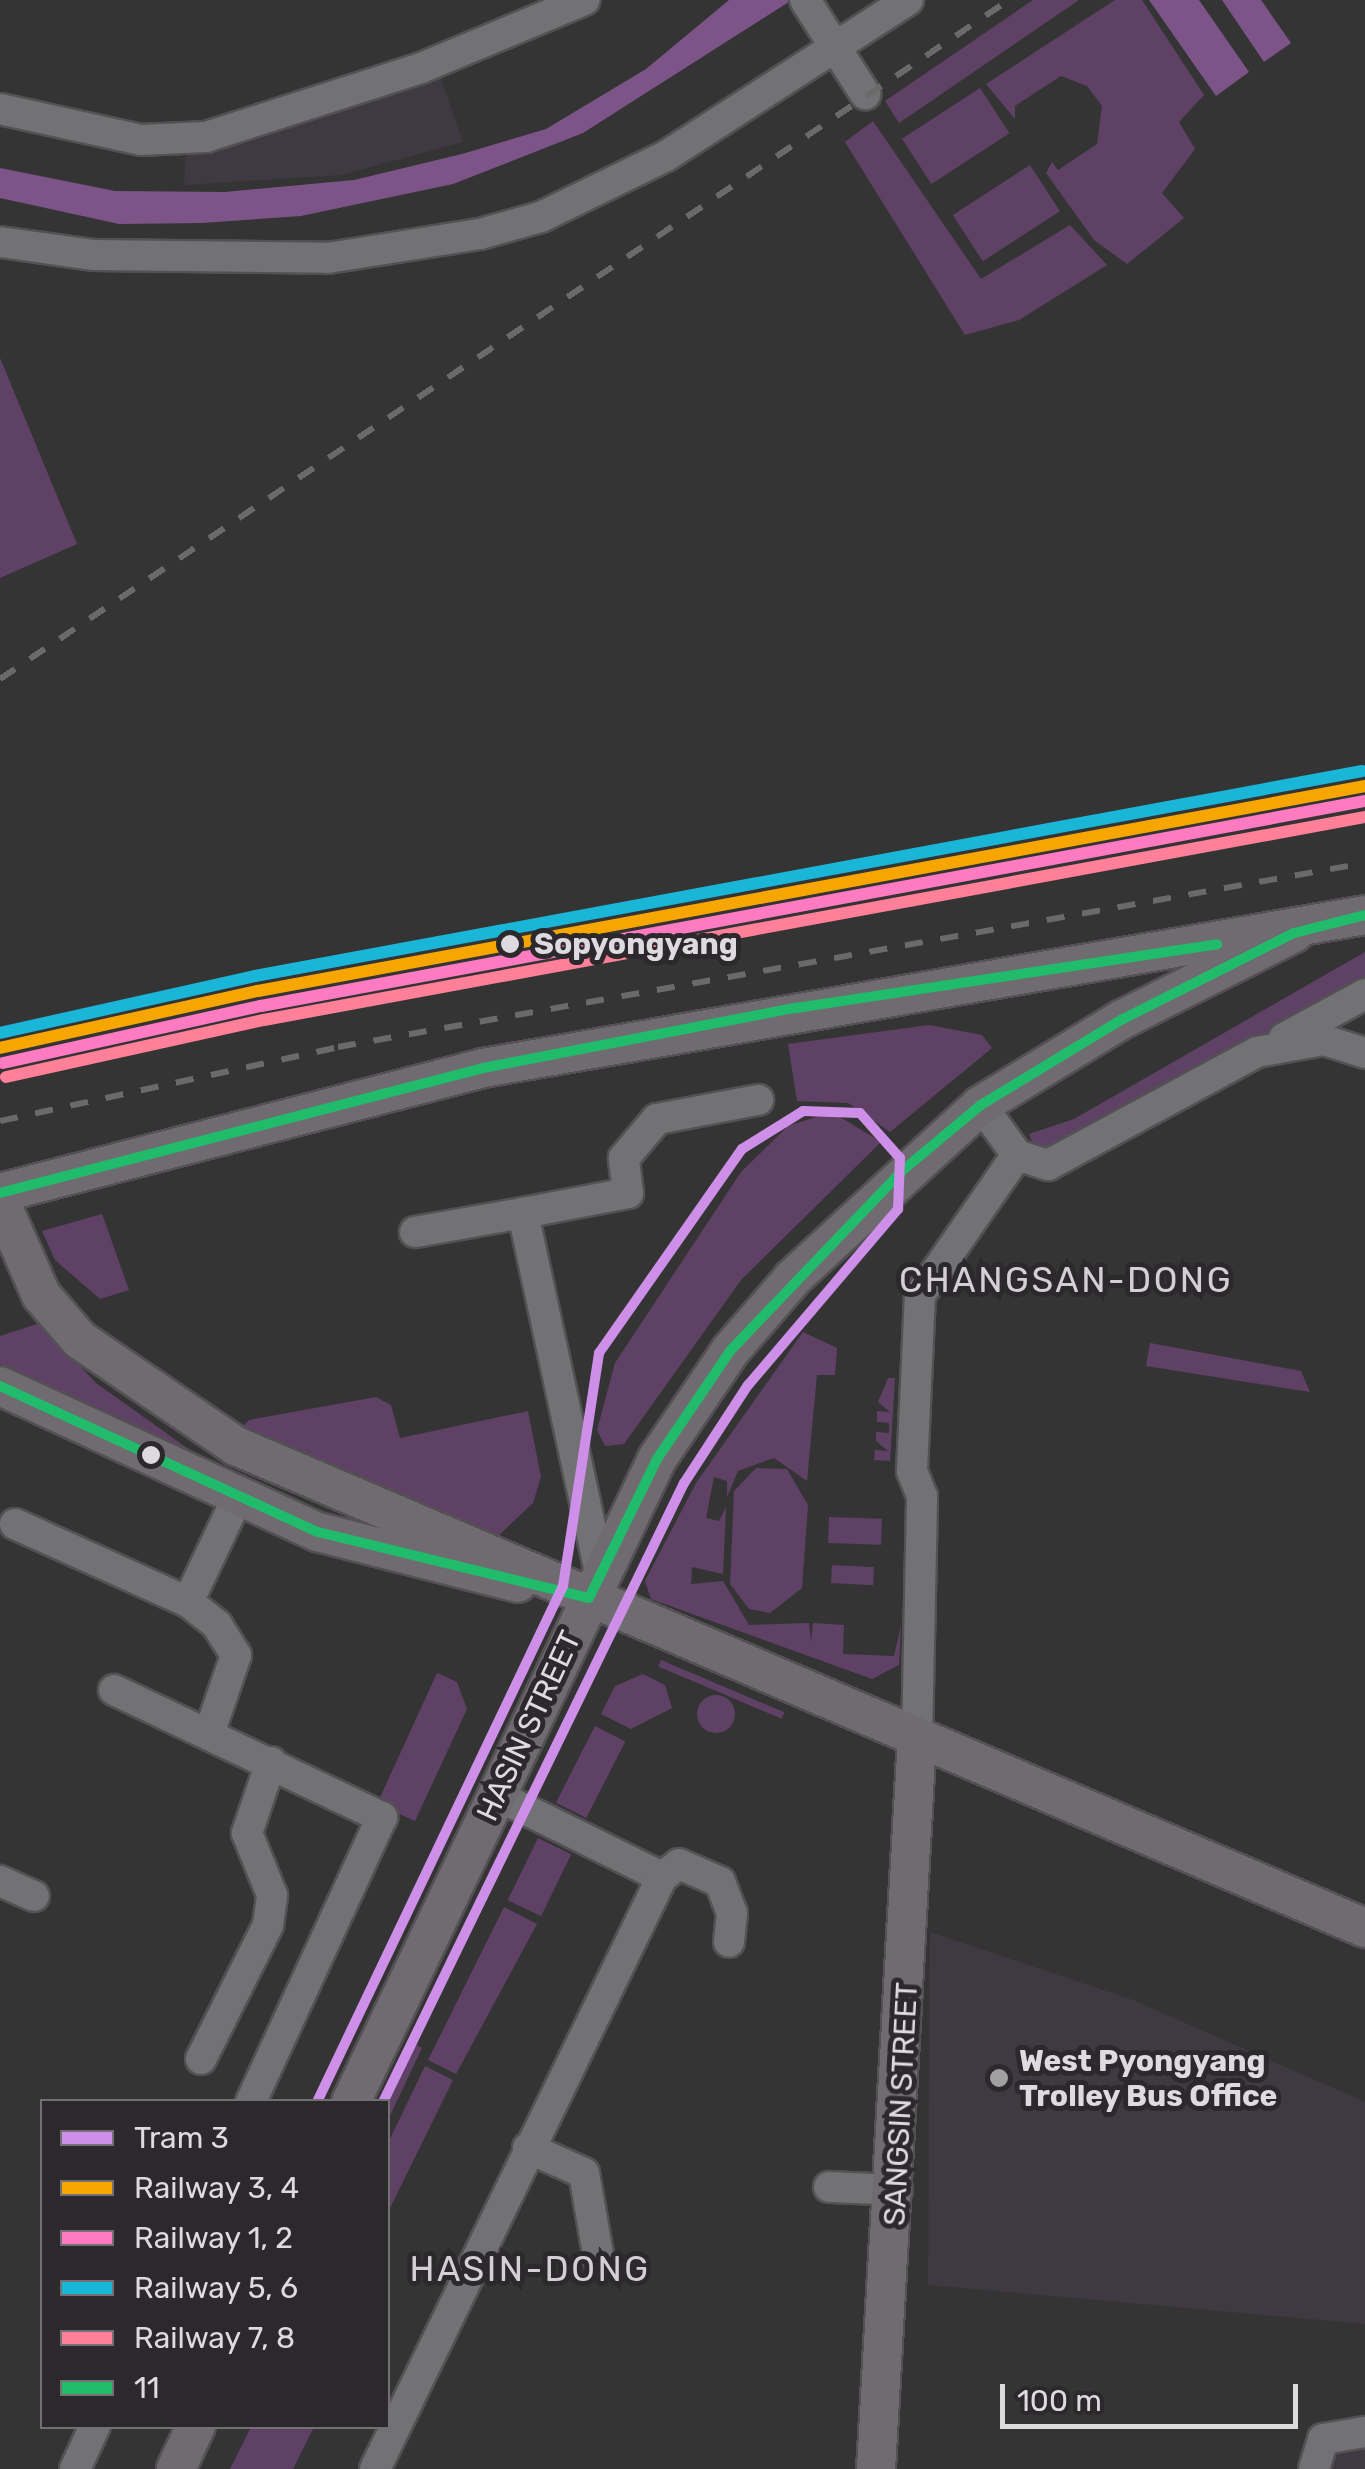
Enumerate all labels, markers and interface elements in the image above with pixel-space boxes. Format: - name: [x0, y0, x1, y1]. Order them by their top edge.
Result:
- place label: Sopyongyang: [534, 926, 738, 962]
- marker: Sopyongyang: [495, 929, 525, 959]
- district label: CHANGSAN-DONG: [899, 1259, 1233, 1301]
- unlabelled marker: [141, 1445, 161, 1465]
- street label: HASIN STREET: [469, 1625, 589, 1827]
- street label: SANGSIN STREET: [877, 1981, 925, 2227]
- place label: West Pyongyang Trolley Bus Office: [1019, 2043, 1278, 2114]
- marker: West Pyongyang Trolley Bus Office: [988, 2067, 1010, 2089]
- legend: [40, 2099, 390, 2429]
- text: Tram 3: [134, 2120, 229, 2156]
- text: Railway 3, 4: [134, 2170, 299, 2206]
- text: Railway 1, 2: [134, 2220, 293, 2256]
- district label: HASIN-DONG: [409, 2248, 651, 2290]
- text: Railway 5, 6: [134, 2270, 298, 2306]
- text: Railway 7, 8: [134, 2320, 295, 2356]
- scale bar: [1005, 2364, 1302, 2426]
- text: 11: [134, 2370, 160, 2406]
- text: 100 m: [1017, 2383, 1102, 2419]

